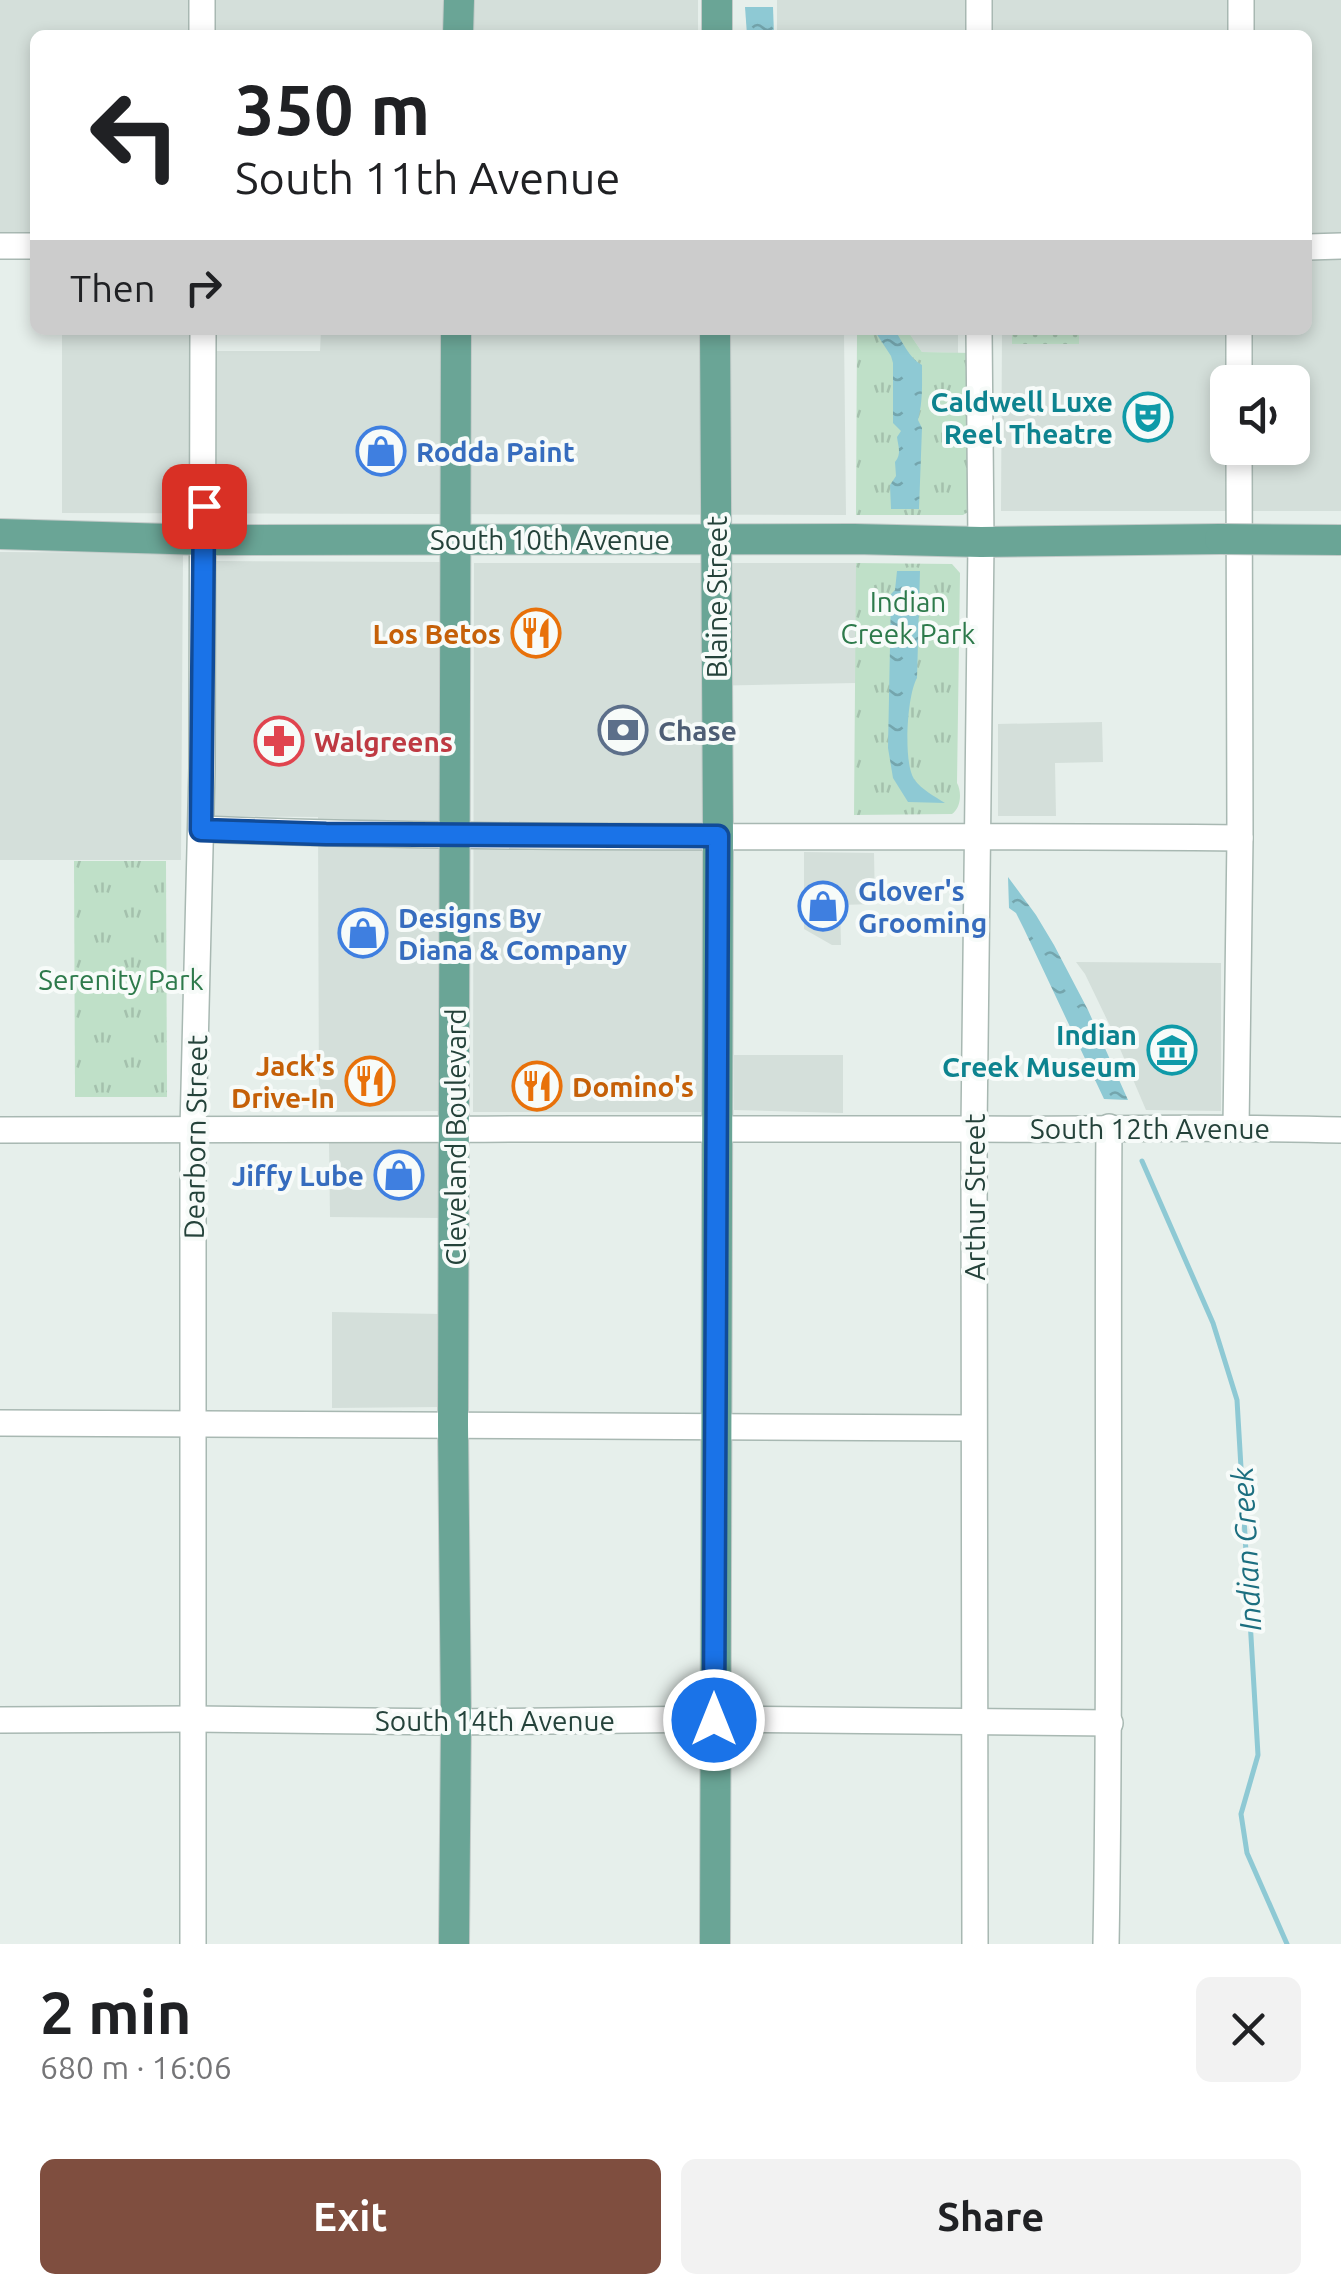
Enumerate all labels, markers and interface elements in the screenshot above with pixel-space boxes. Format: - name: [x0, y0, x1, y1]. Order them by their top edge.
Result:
- icon: left: [70, 70, 200, 200]
- text: 350 m: [235, 70, 430, 148]
- text: South 11th Avenue: [235, 152, 620, 203]
- icon: right: [176, 260, 231, 315]
- text: Then: [70, 267, 156, 309]
- map controls: [1210, 365, 1310, 465]
- button: sound: [1210, 365, 1310, 465]
- place label: Caldwell Luxe Reel Theatre: [931, 386, 1113, 449]
- theatre icon: Caldwell Luxe Reel Theatre: [1122, 391, 1174, 443]
- shop icon: Rodda Paint: [355, 425, 407, 477]
- place label: Rodda Paint: [416, 436, 575, 467]
- pin: [162, 464, 247, 549]
- icon: arrive: [177, 479, 232, 534]
- street label: Blaine Street: [701, 516, 732, 678]
- street label: South 10th Avenue: [430, 524, 670, 555]
- park label: Indian Creek Park: [841, 586, 975, 649]
- restaurant icon: Los Betos: [510, 607, 562, 659]
- place label: Los Betos: [372, 618, 501, 649]
- bank icon: Chase: [597, 704, 649, 756]
- pharmacy icon: Walgreens: [253, 715, 305, 767]
- place label: Chase: [658, 715, 737, 746]
- place label: Walgreens: [314, 726, 453, 757]
- place label: Glover's Grooming: [858, 875, 987, 938]
- shop icon: Glover's Grooming: [797, 880, 849, 932]
- place label: Designs By Diana & Company: [398, 902, 627, 965]
- shop icon: Designs By Diana & Company: [337, 907, 389, 959]
- park label: Serenity Park: [38, 964, 204, 995]
- street label: Cleveland Boulevard: [440, 1008, 471, 1266]
- place label: Indian Creek Museum: [942, 1019, 1137, 1082]
- museum icon: Indian Creek Museum: [1146, 1024, 1198, 1076]
- street label: Dearborn Street: [178, 1035, 212, 1239]
- place label: Jack's Drive-In: [231, 1050, 335, 1113]
- restaurant icon: Jack's Drive-In: [344, 1055, 396, 1107]
- restaurant icon: Domino's: [511, 1060, 563, 1112]
- place label: Domino's: [572, 1071, 694, 1102]
- street label: South 12th Avenue: [1030, 1113, 1270, 1144]
- street label: Arthur Street: [959, 1114, 990, 1281]
- shop icon: Jiffy Lube: [373, 1149, 425, 1201]
- place label: Jiffy Lube: [232, 1160, 364, 1191]
- water label: Indian Creek: [1225, 1466, 1267, 1632]
- position arrow: [662, 1668, 766, 1772]
- street label: South 14th Avenue: [375, 1705, 615, 1736]
- button: close: [1196, 1977, 1301, 2082]
- text: 2 min: [40, 1978, 192, 2045]
- text: 680 m · 16:06: [40, 2049, 232, 2085]
- button: Exit: [40, 2159, 661, 2274]
- button: Share: [681, 2159, 1301, 2274]

